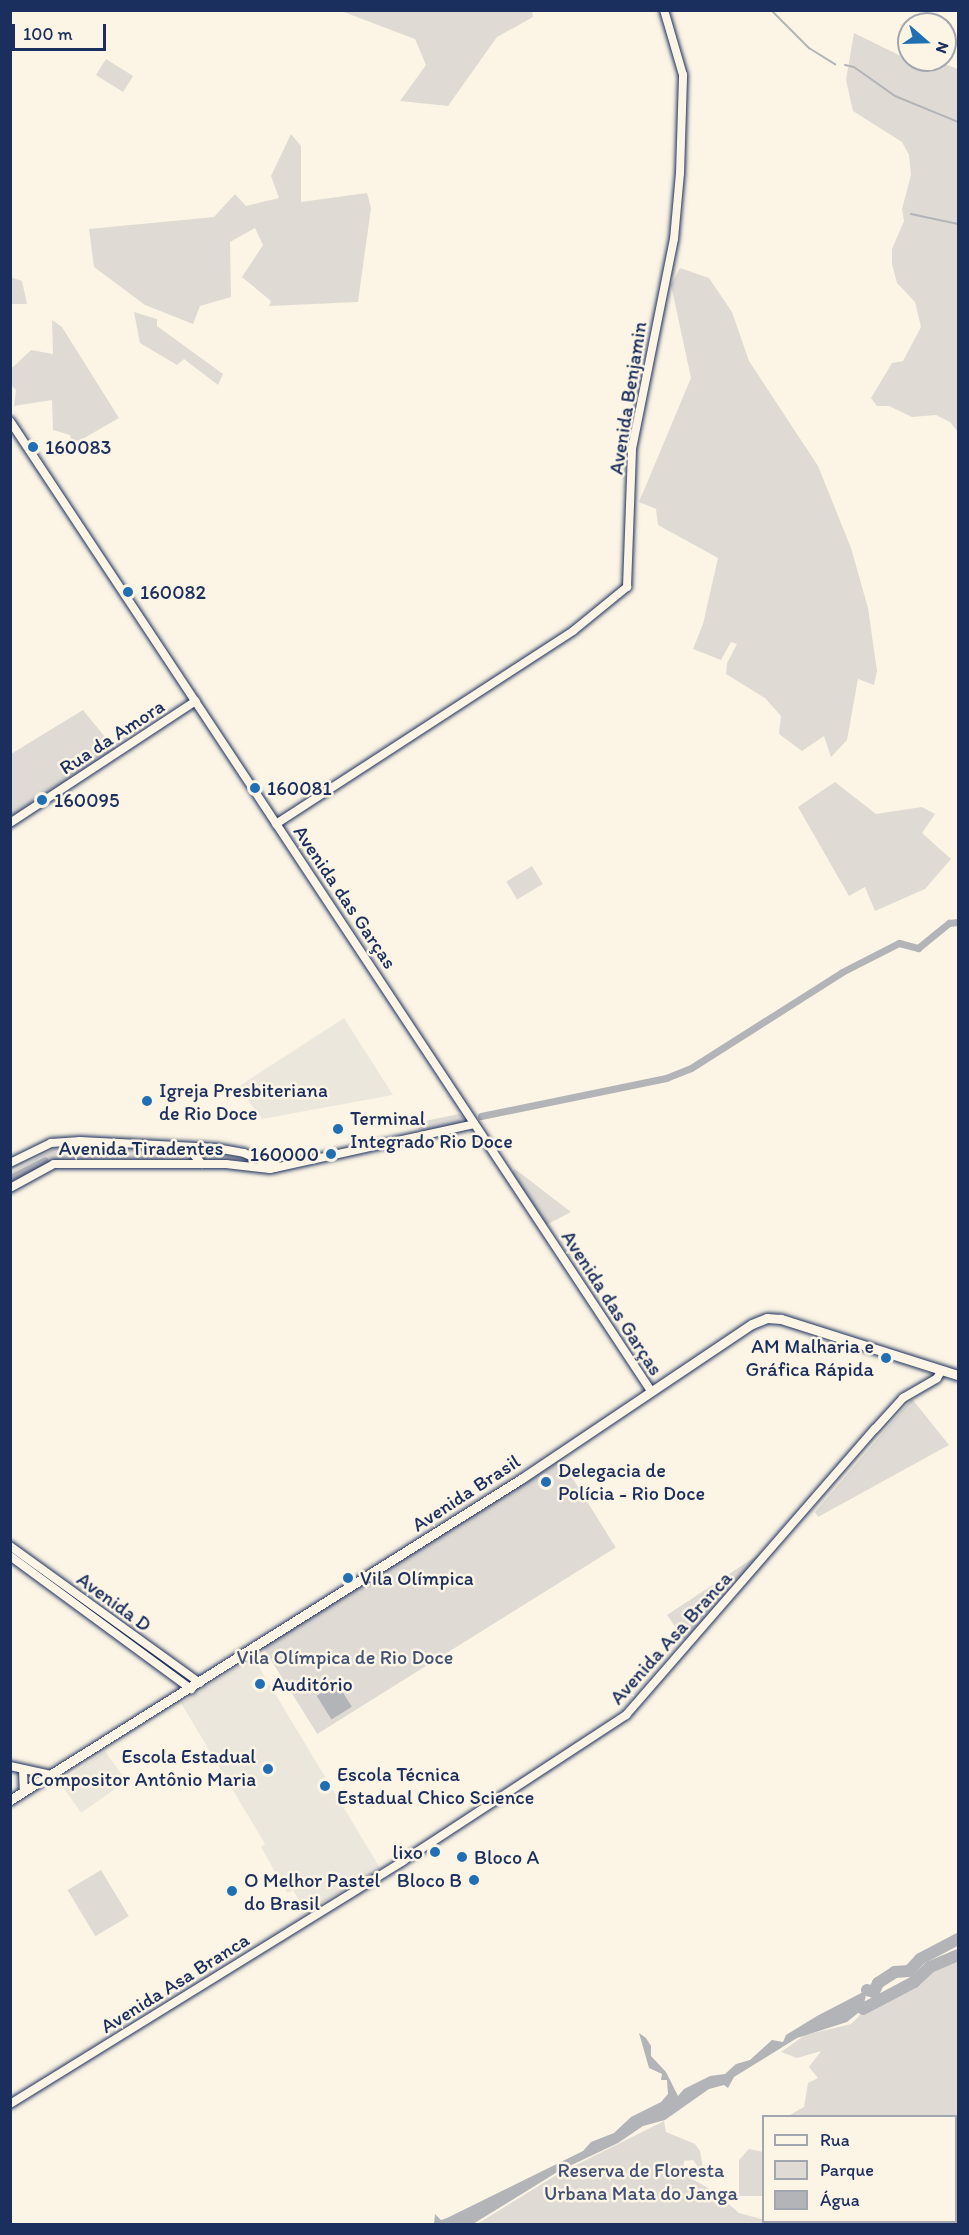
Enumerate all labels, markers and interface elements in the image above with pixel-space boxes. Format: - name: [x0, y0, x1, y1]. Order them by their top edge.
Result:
- scale bar: [15, 12, 110, 50]
- north arrow: [897, 12, 957, 72]
- text: 100 m: [23, 23, 73, 45]
- text: N: [932, 39, 953, 56]
- street label: Avenida Benjamin: [604, 320, 652, 476]
- place label: 160083: [45, 435, 111, 459]
- marker: 160083: [26, 440, 40, 454]
- place label: 160082: [140, 580, 206, 604]
- marker: 160082: [121, 585, 135, 599]
- street label: Rua da Amora: [55, 694, 169, 780]
- place label: 160081: [267, 776, 332, 800]
- marker: 160081: [248, 781, 262, 795]
- place label: 160095: [54, 788, 119, 812]
- marker: 160095: [35, 793, 49, 807]
- street label: Avenida das Garças: [288, 821, 402, 973]
- place label: Igreja Presbiteriana de Rio Doce: [159, 1078, 328, 1125]
- marker: Igreja Presbiteriana de Rio Doce: [140, 1094, 154, 1108]
- place label: Terminal Integrado Rio Doce: [350, 1106, 513, 1153]
- marker: Terminal Integrado Rio Doce: [331, 1122, 345, 1136]
- street label: Avenida Tiradentes: [59, 1136, 223, 1160]
- place label: 160000: [250, 1142, 319, 1166]
- marker: 160000: [324, 1147, 338, 1161]
- street label: Avenida das Garças: [556, 1226, 668, 1380]
- place label: AM Malharia e Gráfica Rápida: [746, 1334, 874, 1381]
- marker: AM Malharia e Gráfica Rápida: [879, 1351, 893, 1365]
- street label: Avenida Brasil: [408, 1449, 524, 1537]
- place label: Delegacia de Polícia - Rio Doce: [558, 1458, 706, 1505]
- marker: Delegacia de Polícia - Rio Doce: [539, 1475, 553, 1489]
- place label: Vila Olímpica: [360, 1566, 473, 1590]
- street label: Avenida D: [72, 1567, 156, 1637]
- street label: Avenida Asa Branca: [605, 1567, 737, 1709]
- marker: Vila Olímpica: [341, 1571, 355, 1585]
- park label: Vila Olímpica de Rio Doce: [237, 1645, 453, 1669]
- place label: Auditório: [272, 1672, 353, 1696]
- marker: Auditório: [253, 1677, 267, 1691]
- place label: Escola Estadual Compositor Antônio Maria: [30, 1745, 256, 1792]
- marker: Escola Estadual Compositor Antônio Maria: [261, 1762, 275, 1776]
- place label: Escola Técnica Estadual Chico Science: [337, 1762, 535, 1809]
- marker: Escola Técnica Estadual Chico Science: [318, 1779, 332, 1793]
- place label: lixo: [393, 1840, 423, 1864]
- marker: lixo: [428, 1845, 442, 1859]
- place label: Bloco A: [474, 1845, 539, 1869]
- marker: Bloco A: [455, 1850, 469, 1864]
- place label: O Melhor Pastel do Brasil: [244, 1868, 379, 1915]
- place label: Bloco B: [397, 1868, 462, 1892]
- marker: Bloco B: [467, 1873, 481, 1887]
- marker: O Melhor Pastel do Brasil: [225, 1884, 239, 1898]
- street label: Avenida Asa Branca: [96, 1928, 254, 2038]
- legend: [762, 2115, 957, 2223]
- text: Rua: [820, 2129, 850, 2151]
- park label: Reserva de Floresta Urbana Mata do Janga: [545, 2158, 737, 2205]
- text: Parque: [820, 2159, 874, 2181]
- text: Água: [820, 2189, 860, 2211]

